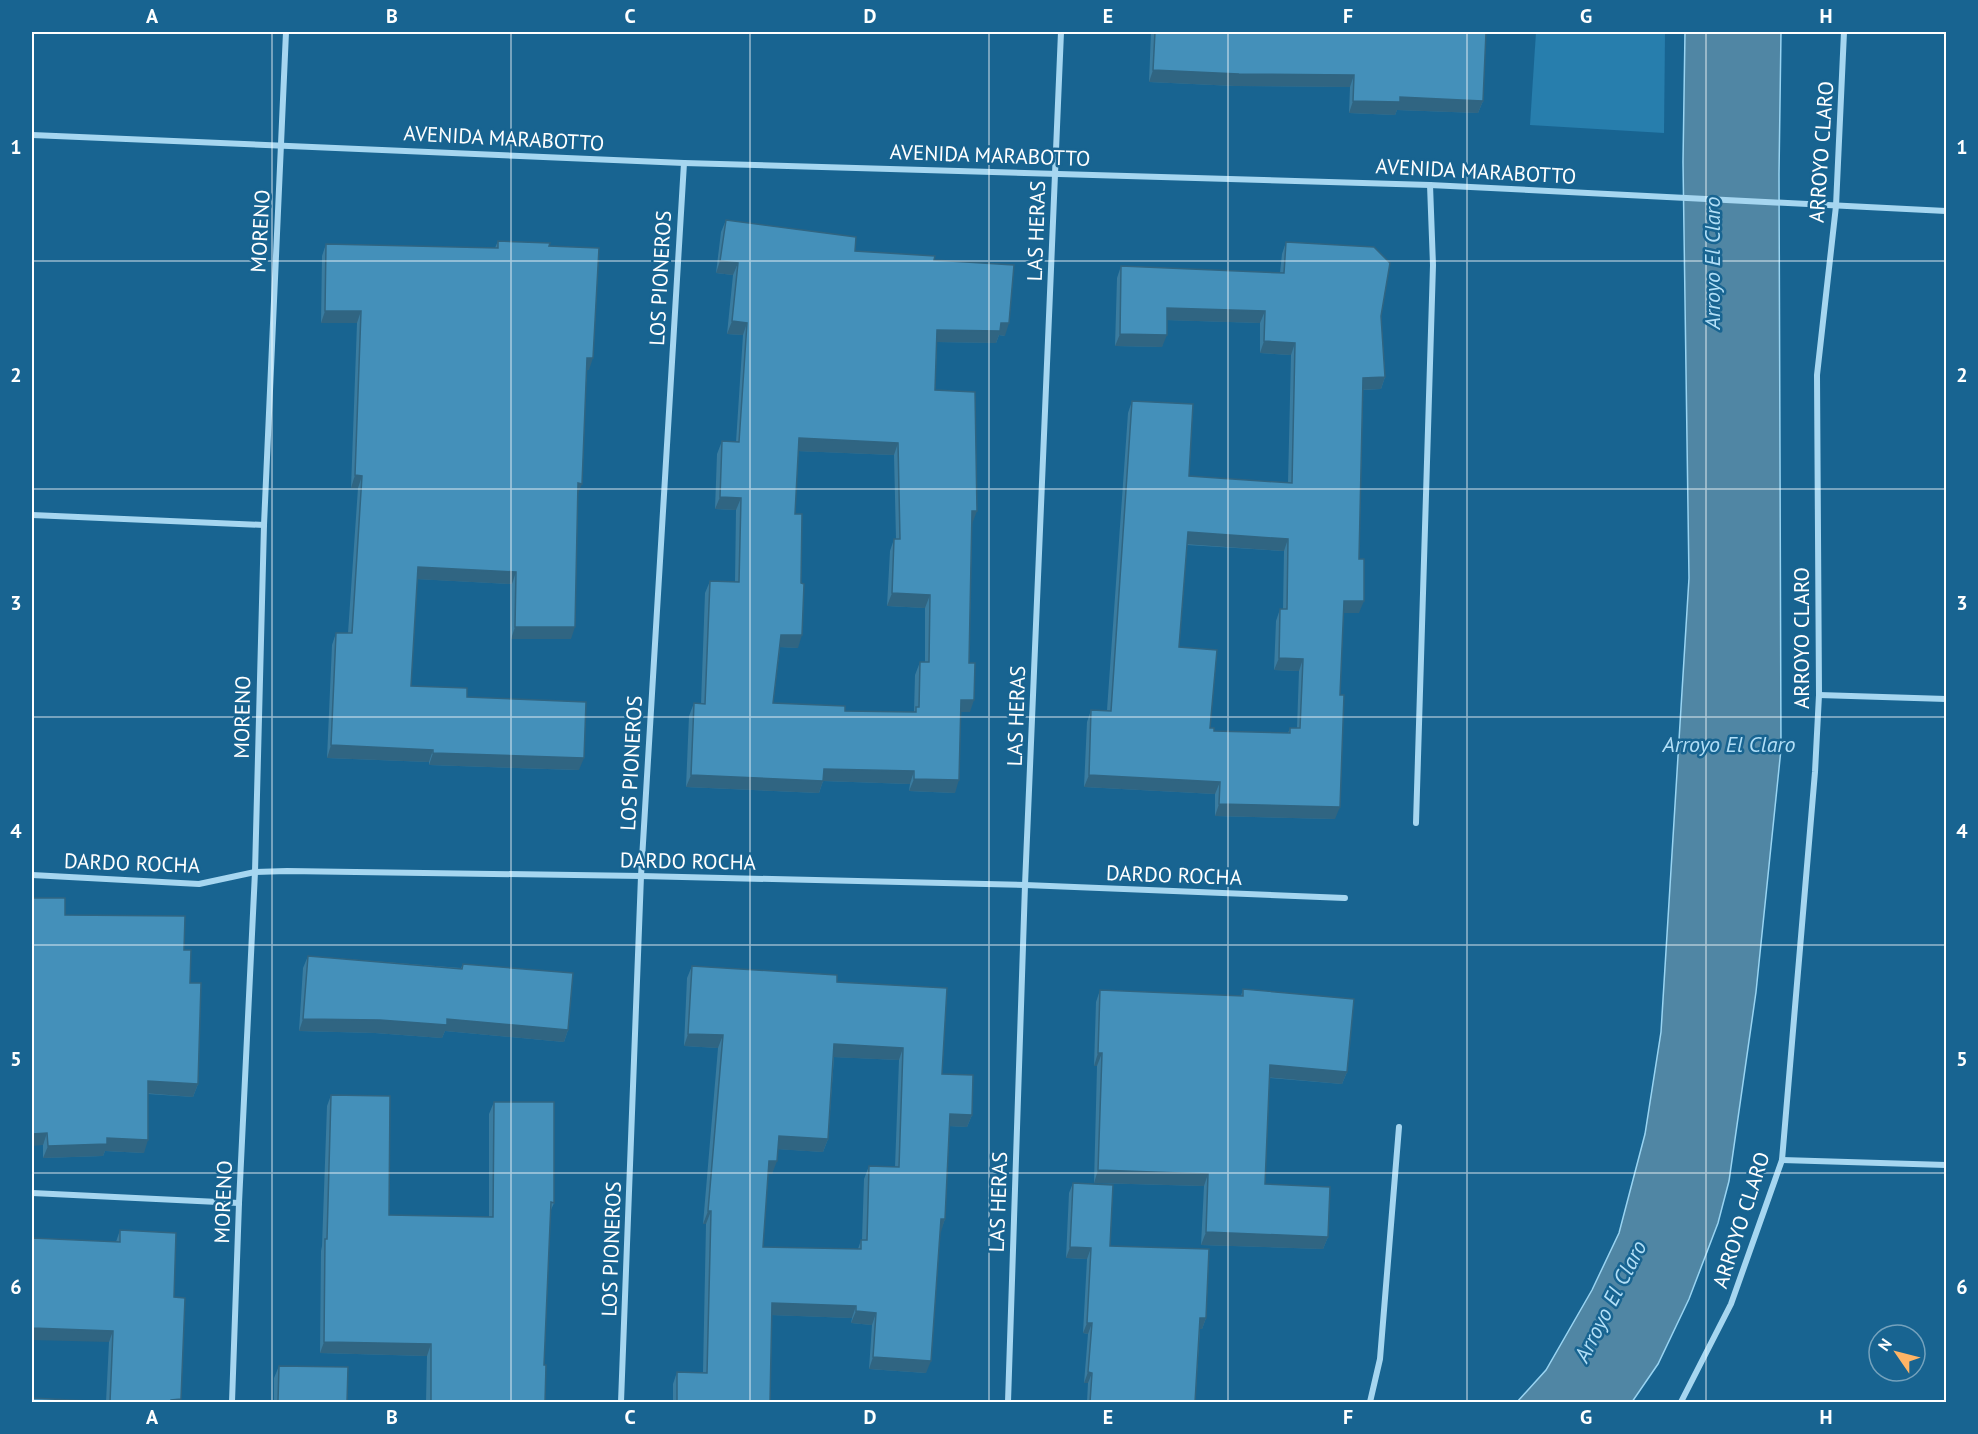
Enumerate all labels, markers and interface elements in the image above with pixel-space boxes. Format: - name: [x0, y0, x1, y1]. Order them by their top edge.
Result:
- text: A: [146, 3, 159, 29]
- text: B: [386, 3, 398, 29]
- text: C: [624, 3, 636, 29]
- text: D: [864, 3, 877, 29]
- text: E: [1103, 3, 1113, 29]
- text: F: [1343, 3, 1353, 29]
- text: G: [1580, 3, 1592, 29]
- text: H: [1819, 3, 1833, 29]
- street label: ARROYO CLARO: [1803, 80, 1839, 224]
- street label: AVENIDA MARABOTTO: [403, 119, 605, 157]
- text: 1: [10, 134, 22, 160]
- text: 1: [1956, 134, 1968, 160]
- street label: AVENIDA MARABOTTO: [889, 138, 1091, 172]
- street label: AVENIDA MARABOTTO: [1375, 152, 1577, 190]
- street label: LAS HERAS: [1021, 180, 1051, 282]
- street label: MORENO: [244, 189, 276, 273]
- water label: Arroyo El Claro: [1698, 196, 1726, 331]
- street label: LOS PIONEROS: [643, 210, 677, 346]
- text: 2: [10, 362, 22, 388]
- text: 2: [1956, 362, 1968, 388]
- street label: ARROYO CLARO: [1788, 567, 1815, 709]
- text: 3: [10, 590, 22, 616]
- text: 3: [1956, 590, 1968, 616]
- street label: LAS HERAS: [1001, 665, 1031, 767]
- street label: MORENO: [228, 675, 256, 759]
- street label: LOS PIONEROS: [614, 695, 648, 831]
- water label: Arroyo El Claro: [1661, 730, 1796, 758]
- text: 4: [10, 818, 22, 844]
- text: 4: [1956, 818, 1968, 844]
- street label: DARDO ROCHA: [620, 846, 757, 876]
- street label: DARDO ROCHA: [64, 847, 201, 879]
- street label: DARDO ROCHA: [1106, 859, 1243, 891]
- text: 5: [10, 1046, 22, 1072]
- text: 5: [1956, 1046, 1968, 1072]
- street label: ARROYO CLARO: [1706, 1148, 1776, 1292]
- street label: LAS HERAS: [983, 1151, 1013, 1253]
- street label: MORENO: [208, 1160, 238, 1244]
- street label: LOS PIONEROS: [595, 1181, 627, 1317]
- water label: Arroyo El Claro: [1567, 1235, 1653, 1368]
- text: 6: [10, 1274, 22, 1300]
- text: 6: [1956, 1274, 1968, 1300]
- north arrow: [1867, 1323, 1927, 1383]
- text: N: [1874, 1334, 1896, 1354]
- text: A: [146, 1404, 159, 1430]
- text: B: [386, 1404, 398, 1430]
- text: C: [624, 1404, 636, 1430]
- text: D: [864, 1404, 877, 1430]
- text: E: [1103, 1404, 1113, 1430]
- text: F: [1343, 1404, 1353, 1430]
- text: G: [1580, 1404, 1592, 1430]
- text: H: [1819, 1404, 1833, 1430]

